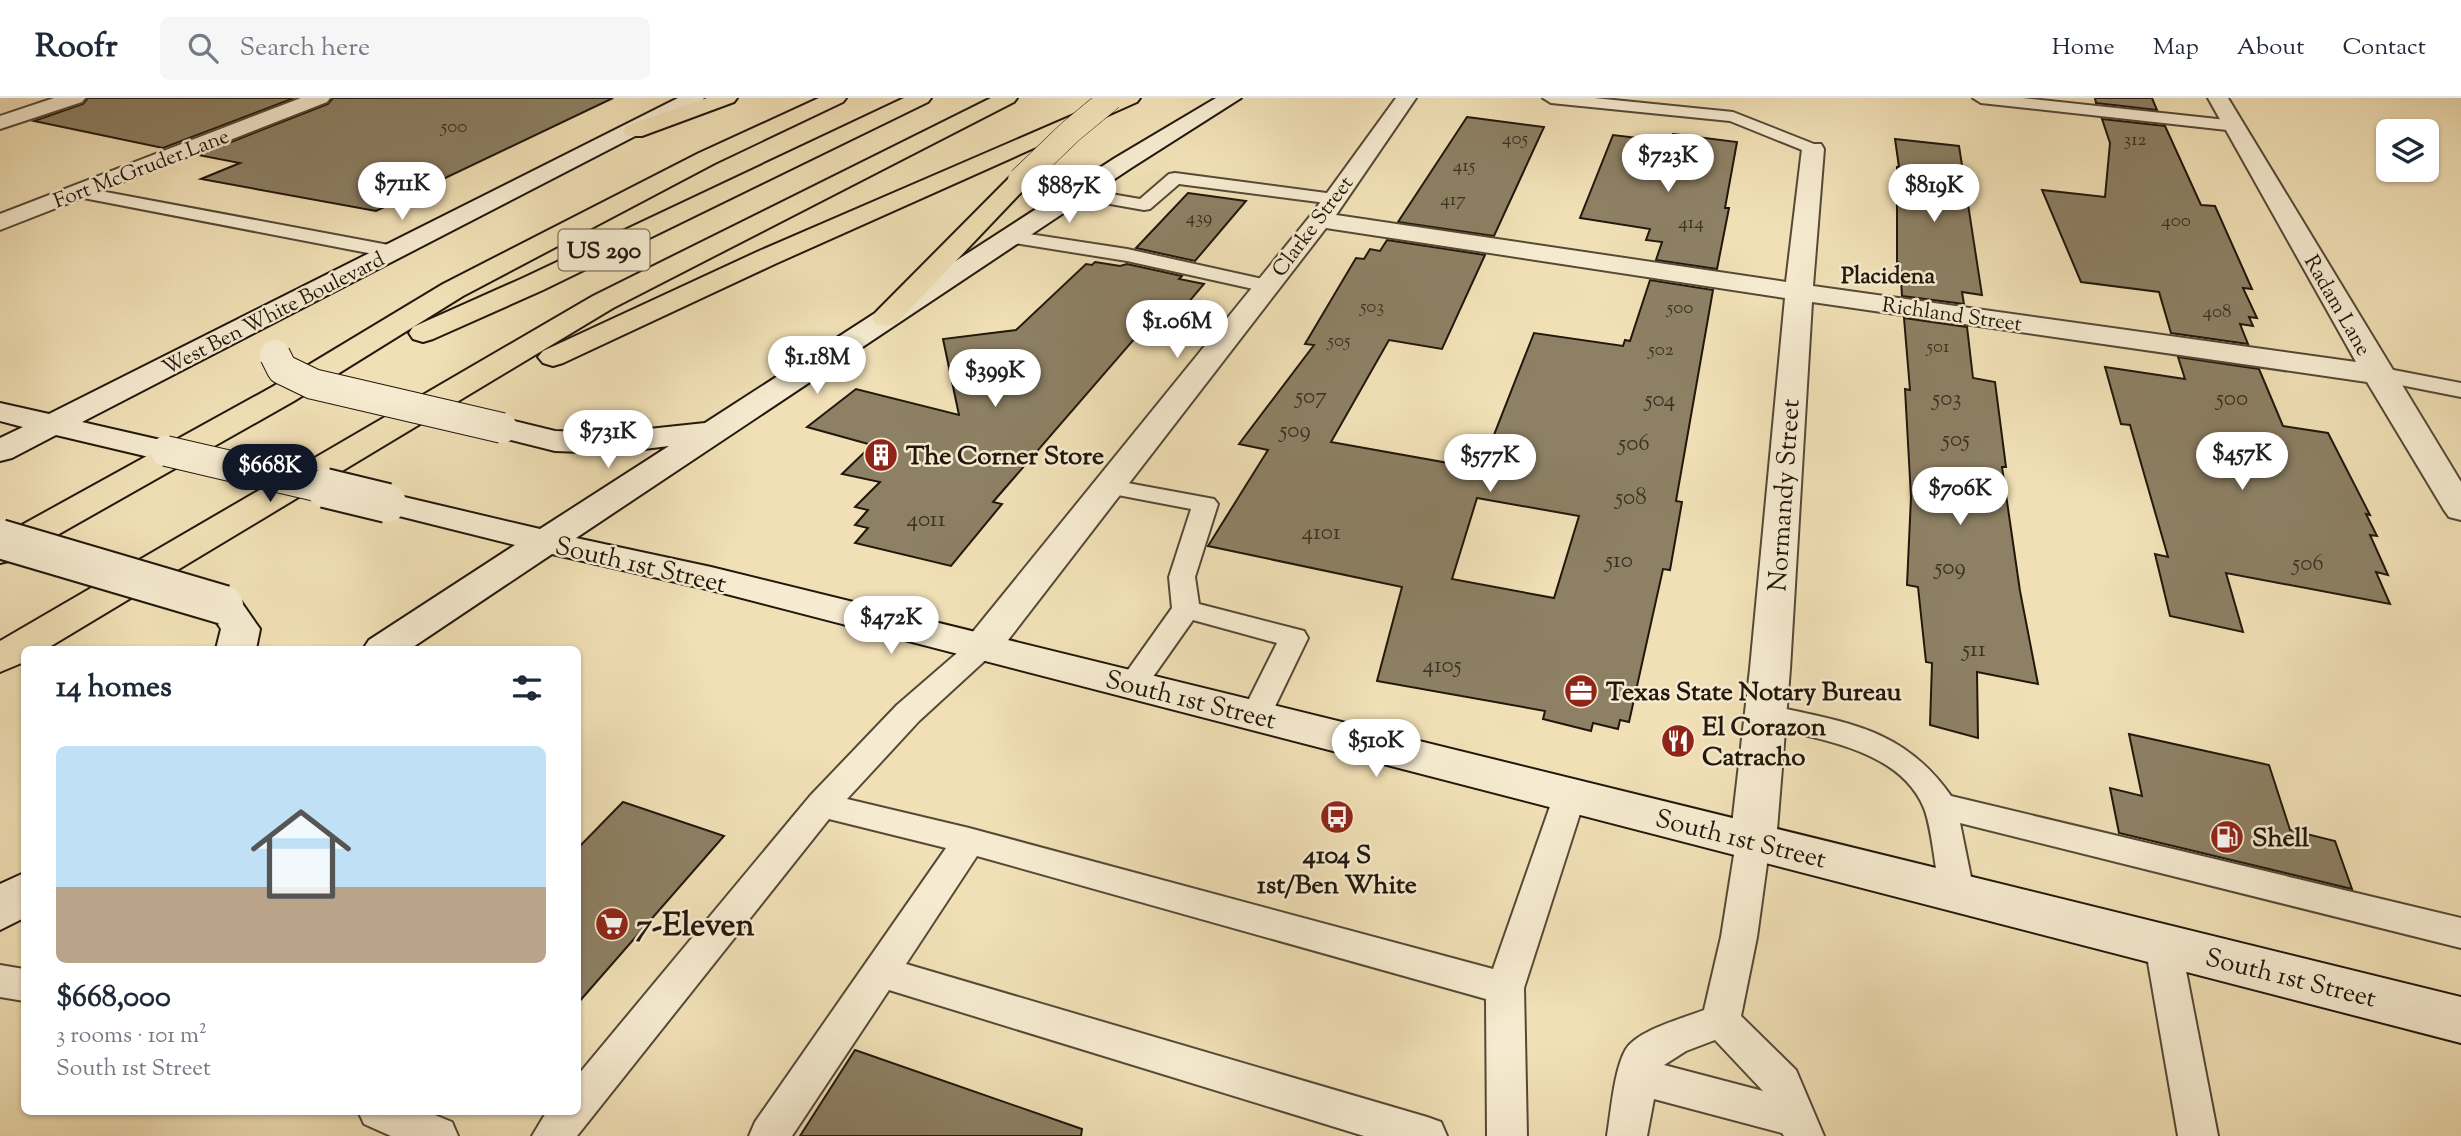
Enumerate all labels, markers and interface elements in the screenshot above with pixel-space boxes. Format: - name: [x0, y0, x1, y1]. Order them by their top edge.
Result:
- search box: [160, 17, 650, 80]
- text: Roofr: [35, 24, 118, 72]
- icon: search: [184, 29, 222, 67]
- text: Search here: [240, 30, 370, 67]
- text: Home: [2052, 31, 2115, 65]
- text: Map: [2153, 31, 2199, 65]
- text: About: [2237, 31, 2304, 65]
- text: Contact: [2342, 31, 2426, 65]
- house number: 500: [440, 114, 467, 141]
- map controls: [2376, 119, 2439, 182]
- button: layers: [2376, 119, 2439, 182]
- street label: Fort McGruder Lane: [49, 123, 234, 217]
- house number: 405: [1502, 126, 1528, 153]
- house number: 312: [2123, 127, 2147, 154]
- pin: $723K: [1619, 134, 1717, 194]
- text: $723K: [1638, 140, 1698, 173]
- house number: 415: [1453, 153, 1476, 180]
- pin: $711K: [353, 162, 451, 222]
- pin: $819K: [1885, 164, 1983, 224]
- pin: $887K: [1020, 166, 1118, 225]
- text: $711K: [374, 168, 430, 201]
- street label: Clarke Street: [1266, 170, 1362, 284]
- text: $819K: [1904, 170, 1964, 203]
- text: $887K: [1037, 171, 1101, 204]
- house number: 417: [1440, 187, 1466, 214]
- house number: 439: [1186, 205, 1212, 232]
- house number: 400: [2161, 208, 2191, 235]
- house number: 414: [1678, 210, 1704, 237]
- road number: US 290: [558, 230, 650, 270]
- street label: West Ben White Boulevard: [158, 246, 390, 384]
- street label: Radam Lane: [2295, 250, 2377, 362]
- district label: Placidena: [1841, 261, 1935, 294]
- street label: Richland Street: [1880, 291, 2024, 341]
- house number: 503: [1359, 294, 1384, 321]
- house number: 500: [1666, 295, 1693, 322]
- house number: 408: [2203, 299, 2231, 326]
- pin: $1.06M: [1120, 300, 1234, 360]
- text: $1.06M: [1142, 306, 1212, 339]
- house number: 505: [1326, 328, 1351, 355]
- house number: 501: [1926, 334, 1950, 361]
- pin: $1.18M: [760, 336, 874, 396]
- house number: 502: [1647, 337, 1674, 364]
- text: $1.18M: [784, 342, 850, 375]
- pin: $399K: [946, 350, 1044, 409]
- text: $399K: [965, 355, 1025, 388]
- house number: 507: [1293, 381, 1327, 414]
- house number: 503: [1930, 383, 1962, 416]
- house number: 500: [2214, 383, 2248, 416]
- house number: 504: [1643, 384, 1675, 417]
- street label: Normandy Street: [1760, 398, 1811, 593]
- pin: $731K: [559, 410, 657, 470]
- house number: 509: [1277, 415, 1311, 448]
- text: $731K: [579, 416, 637, 449]
- house number: 505: [1940, 424, 1970, 457]
- house number: 506: [1616, 428, 1650, 461]
- pin: $457K: [2193, 432, 2291, 492]
- pin: $577K: [1441, 434, 1539, 494]
- building icon: The Corner Store: [862, 436, 900, 474]
- text: $457K: [2212, 438, 2272, 471]
- place label: The Corner Store: [906, 439, 1104, 476]
- text: $577K: [1460, 440, 1520, 473]
- pin: $668K: [221, 444, 319, 504]
- text: $668K: [238, 450, 302, 483]
- pin: $706K: [1911, 468, 2009, 527]
- text: $706K: [1928, 473, 1992, 506]
- house number: 508: [1613, 482, 1647, 515]
- house number: 4011: [907, 504, 946, 537]
- house number: 4101: [1302, 517, 1341, 550]
- street label: South 1st Street: [551, 529, 730, 604]
- house number: 510: [1603, 545, 1633, 578]
- house number: 506: [2290, 548, 2324, 581]
- house number: 509: [1932, 552, 1966, 585]
- pin: $472K: [842, 596, 940, 656]
- text: $472K: [860, 602, 922, 635]
- house number: 511: [1960, 634, 1986, 667]
- house number: 4105: [1422, 650, 1462, 683]
- street label: South 1st Street: [1101, 662, 1280, 741]
- text: 14 homes: [56, 667, 172, 710]
- icon: filters: [508, 669, 546, 707]
- office icon: Texas State Notary Bureau: [1562, 672, 1600, 710]
- place label: Texas State Notary Bureau: [1606, 675, 1902, 712]
- place label: El Corazon Catracho: [1702, 710, 1827, 777]
- pin: $510K: [1327, 720, 1425, 779]
- restaurant icon: El Corazon Catracho: [1659, 722, 1697, 760]
- text: $510K: [1348, 725, 1404, 758]
- icon: home: [238, 791, 364, 917]
- bus stop icon: 4104 S 1st/Ben White: [1318, 798, 1356, 836]
- street label: South 1st Street: [1651, 801, 1830, 880]
- fuel station icon: Shell: [2208, 818, 2246, 856]
- place label: Shell: [2252, 821, 2310, 858]
- place label: 4104 S 1st/Ben White: [1257, 838, 1417, 905]
- place label: 7-Eleven: [636, 904, 754, 950]
- supermarket icon: 7-Eleven: [593, 905, 631, 943]
- street label: South 1st Street: [2201, 940, 2380, 1019]
- text: $668,000: [56, 977, 171, 1020]
- text: 3 rooms · 101 m²: [56, 1020, 207, 1053]
- text: South 1st Street: [56, 1053, 211, 1086]

